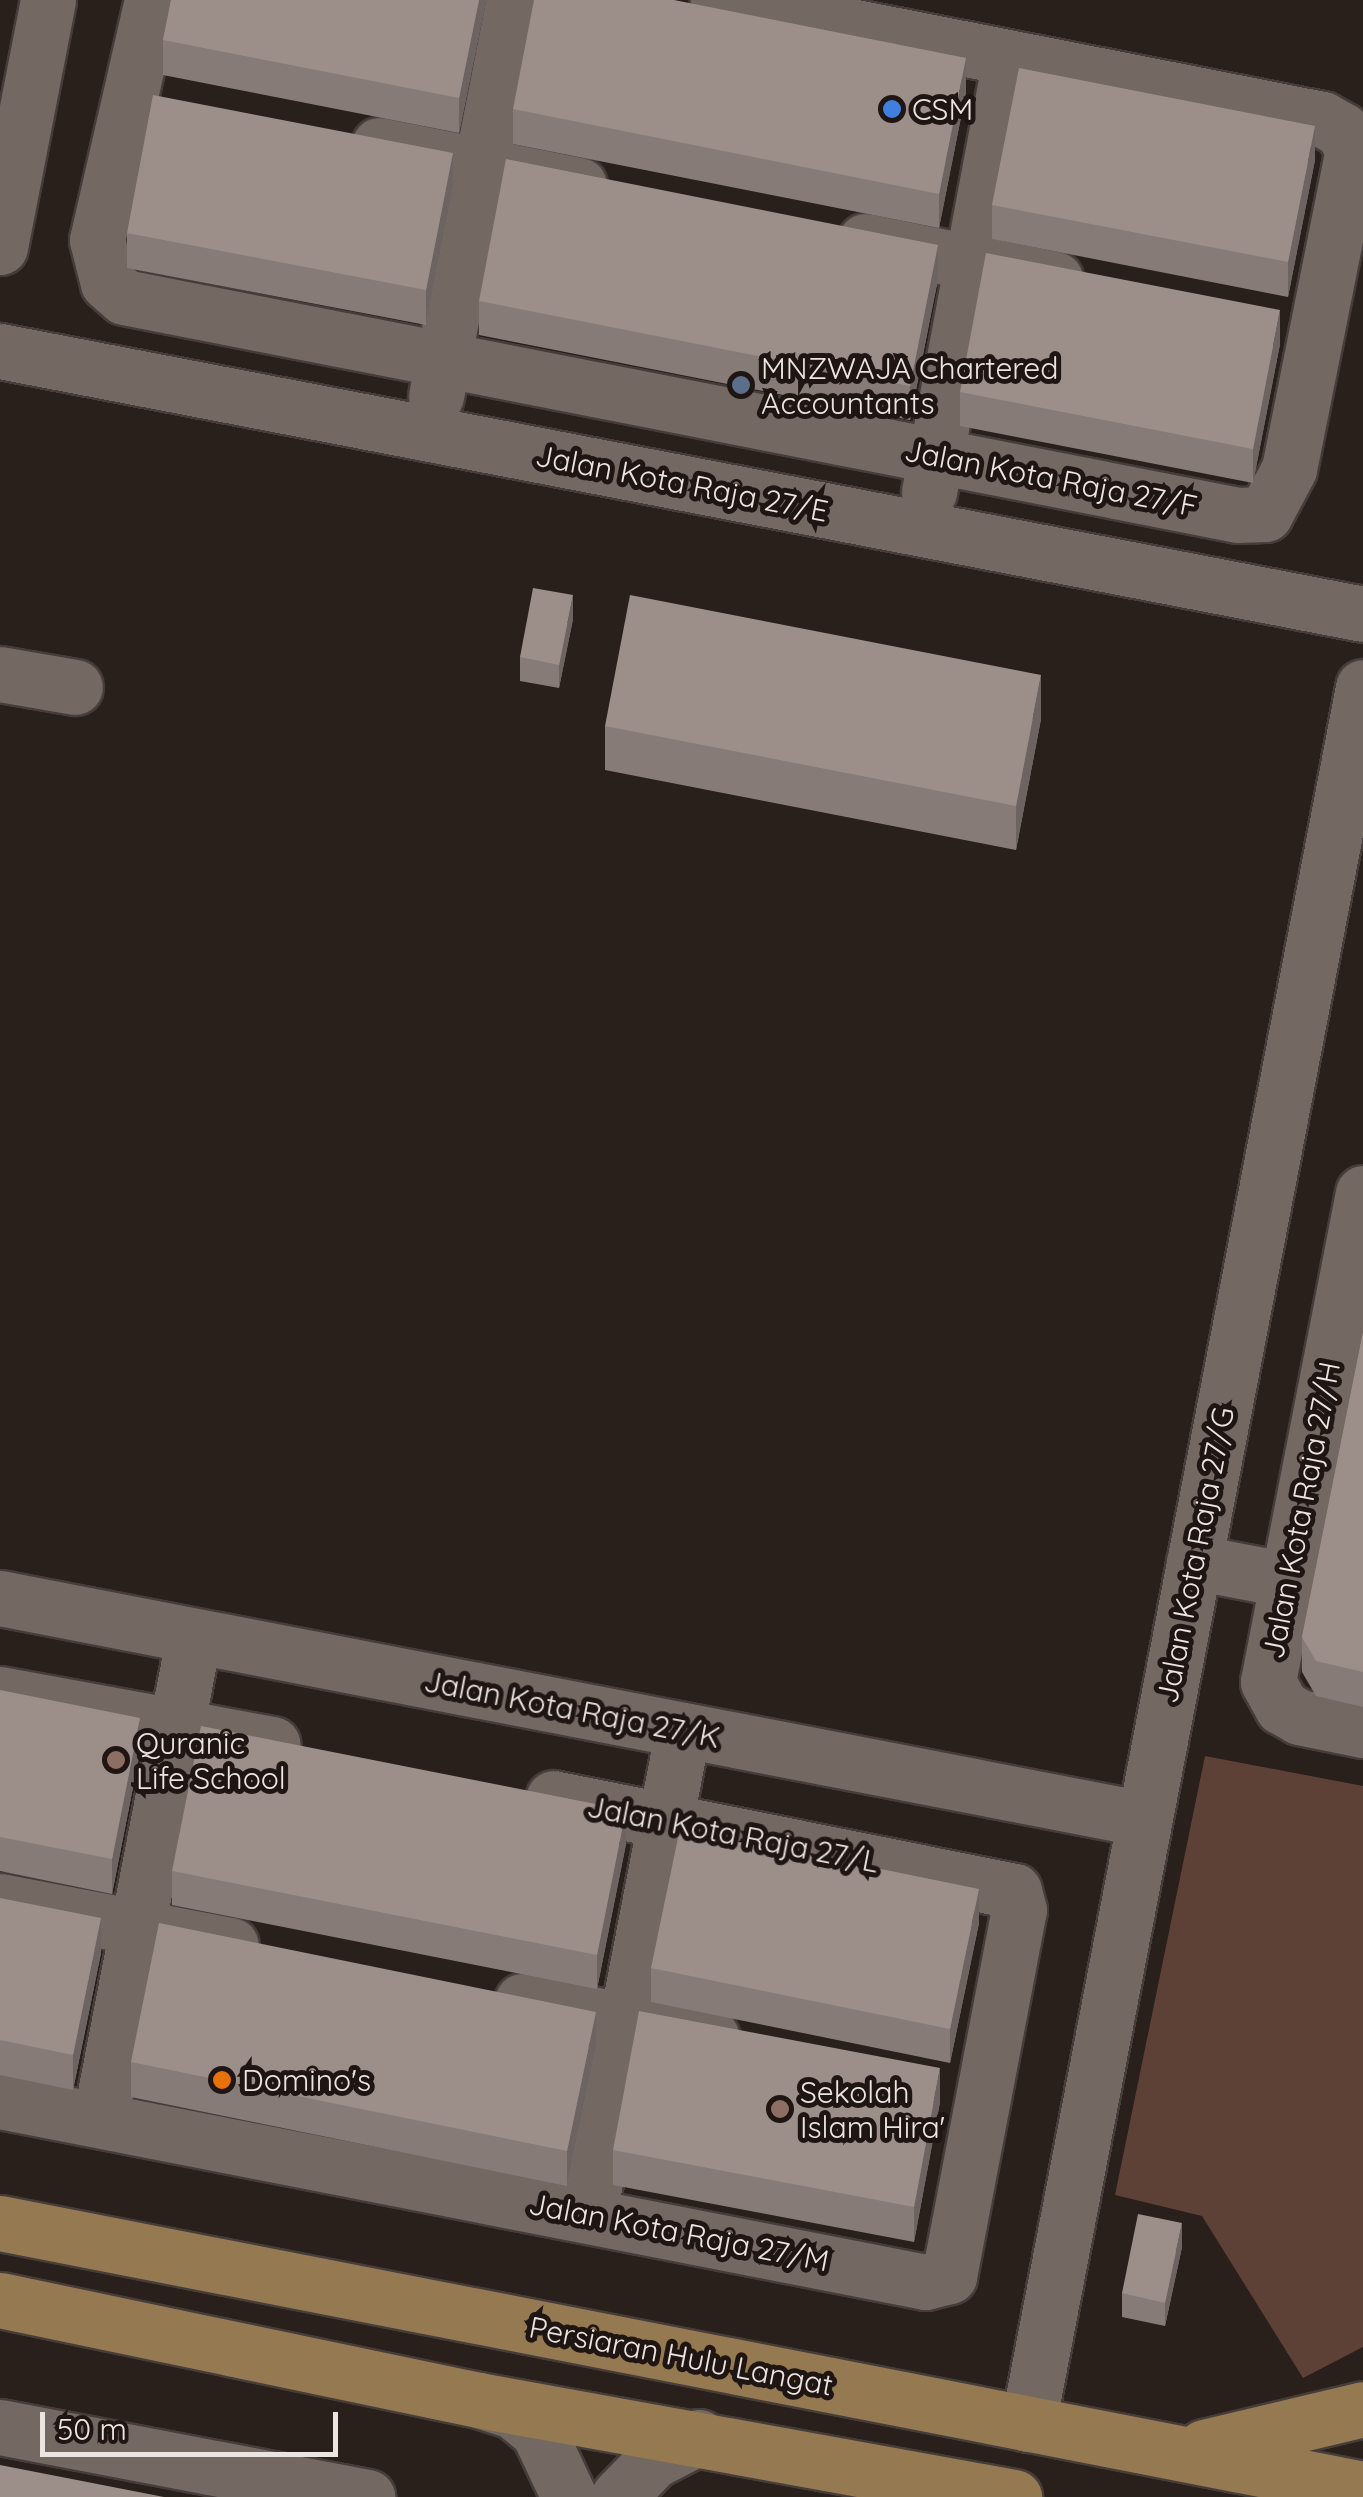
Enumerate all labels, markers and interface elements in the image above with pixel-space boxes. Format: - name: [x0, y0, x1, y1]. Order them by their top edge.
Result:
- place label: CSM: [912, 91, 973, 127]
- marker: CSM: [881, 98, 903, 120]
- place label: MNZWAJA Chartered Accountants: [761, 350, 1058, 420]
- marker: MNZWAJA Chartered Accountants: [730, 374, 752, 396]
- street label: Jalan Kota Raja 27/F: [902, 432, 1200, 524]
- street label: Jalan Kota Raja 27/E: [533, 437, 831, 529]
- street label: Jalan Kota Raja 27/H: [1255, 1358, 1347, 1662]
- street label: Jalan Kota Raja 27/G: [1149, 1404, 1241, 1706]
- street label: Jalan Kota Raja 27/K: [421, 1663, 723, 1755]
- place label: Quranic Life School: [136, 1725, 286, 1796]
- marker: Quranic Life School: [105, 1749, 127, 1771]
- street label: Jalan Kota Raja 27/L: [584, 1788, 882, 1880]
- place label: Domino's: [242, 2062, 371, 2098]
- marker: Domino's: [211, 2069, 233, 2091]
- place label: Sekolah Islam Hira': [800, 2074, 945, 2144]
- marker: Sekolah Islam Hira': [769, 2098, 791, 2120]
- street label: Jalan Kota Raja 27/M: [526, 2185, 832, 2279]
- street label: Persiaran Hulu Langat: [526, 2309, 836, 2403]
- scale bar: [45, 2392, 342, 2454]
- text: 50 m: [57, 2410, 127, 2448]

